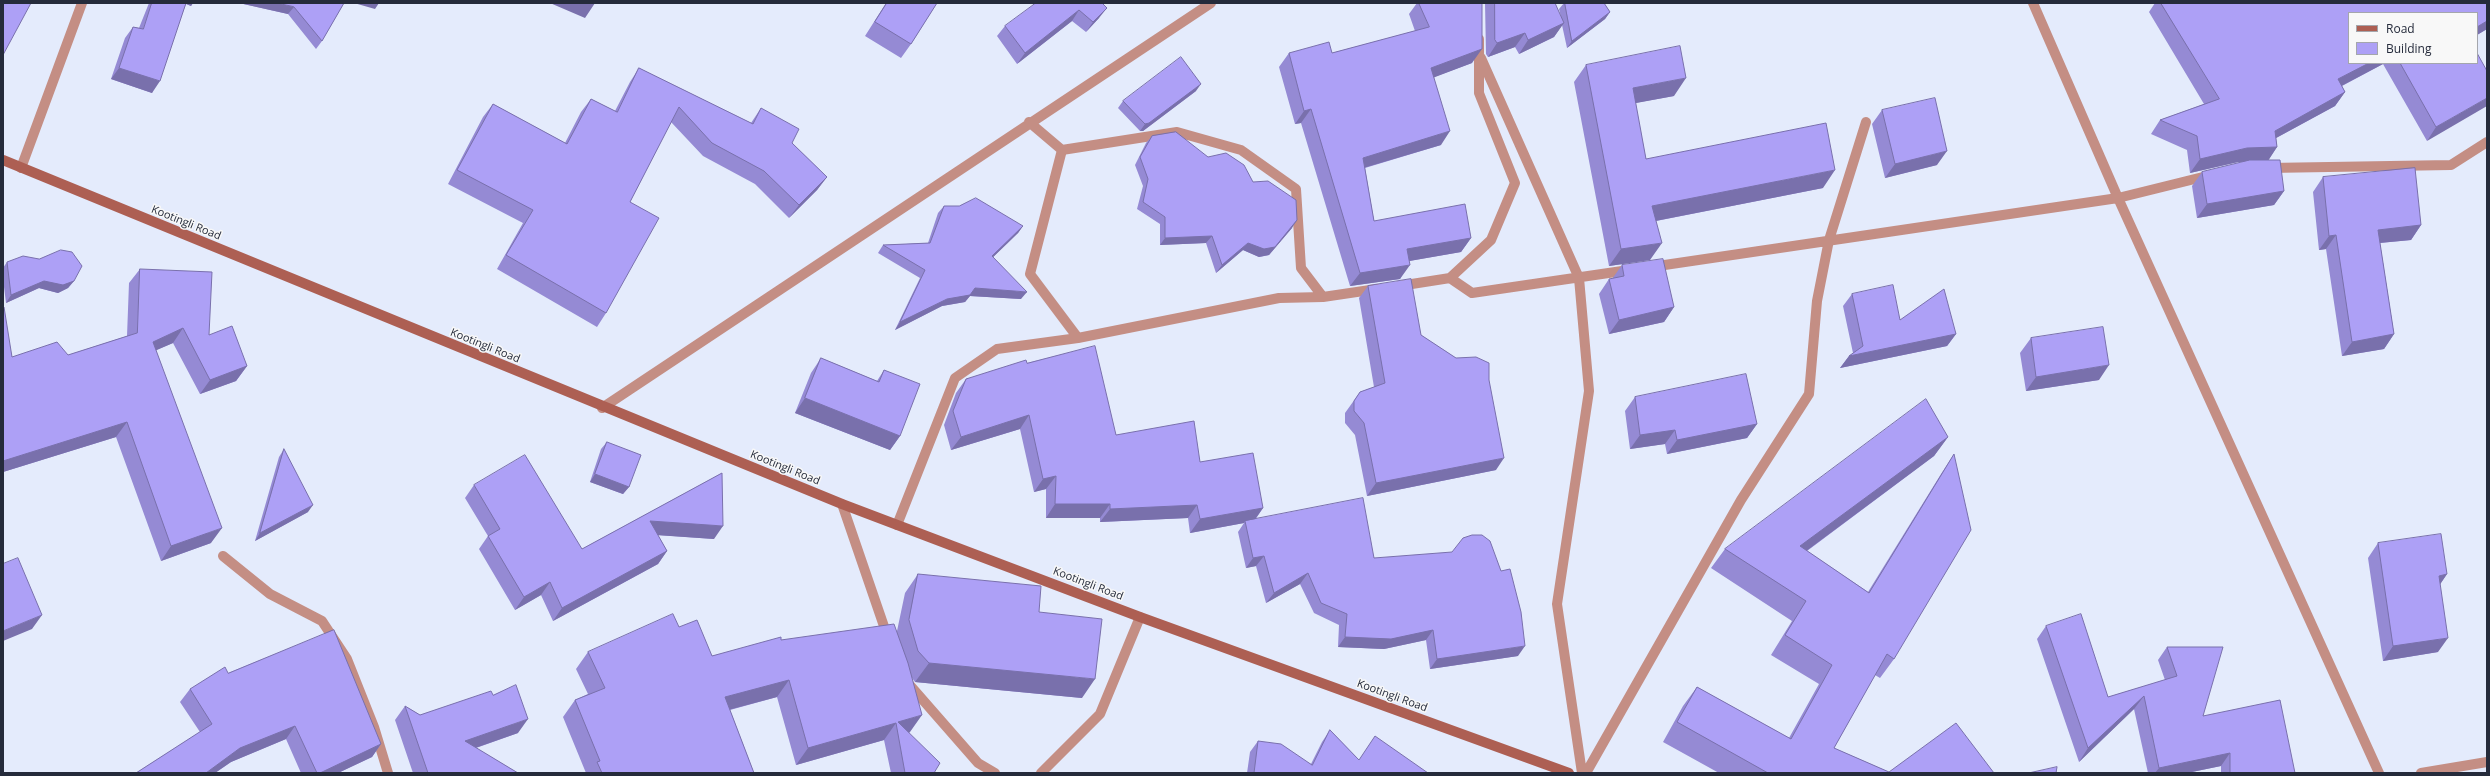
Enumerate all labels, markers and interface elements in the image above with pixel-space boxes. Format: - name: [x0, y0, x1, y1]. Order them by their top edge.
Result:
- legend: [2348, 12, 2478, 64]
- text: Road: [2386, 20, 2415, 37]
- text: Building: [2386, 40, 2431, 57]
- street label: Kootingli Road: [149, 203, 223, 243]
- street label: Kootingli Road: [448, 326, 522, 366]
- street label: Kootingli Road: [748, 448, 822, 488]
- street label: Kootingli Road: [1051, 565, 1125, 603]
- street label: Kootingli Road: [1355, 677, 1429, 715]

